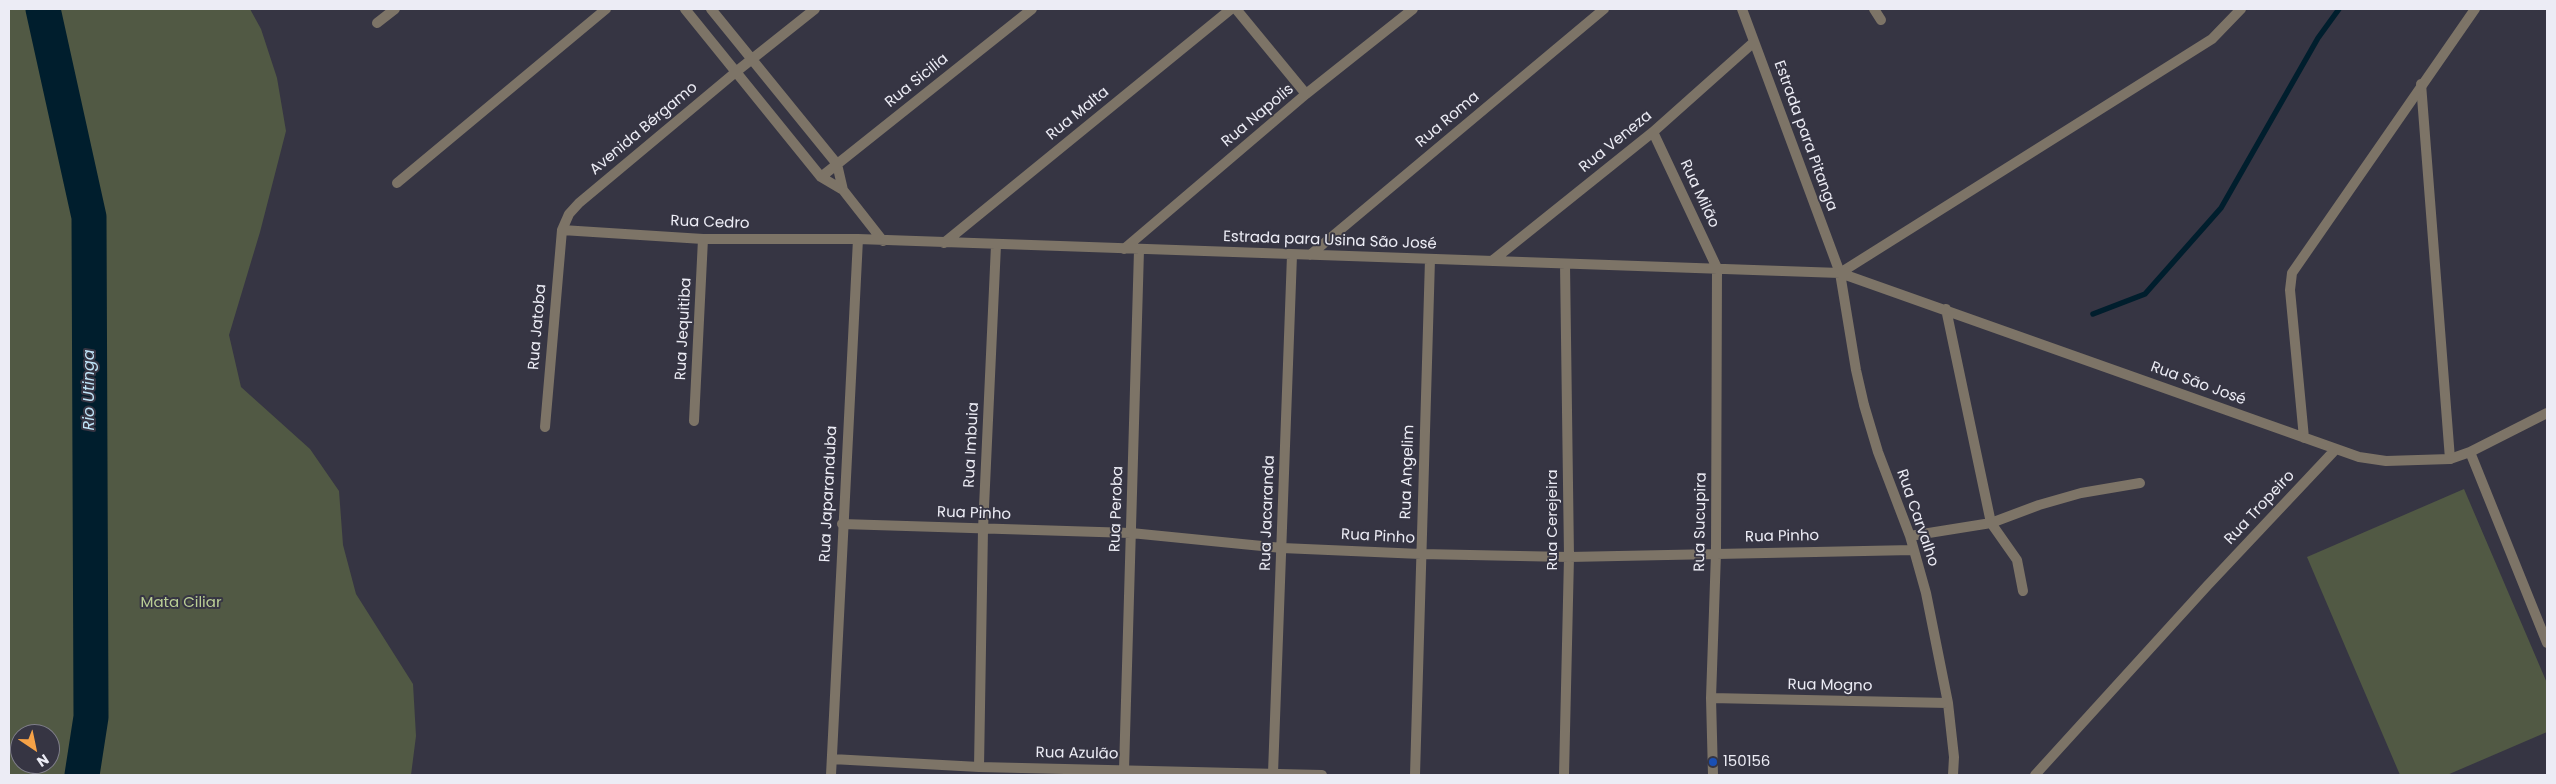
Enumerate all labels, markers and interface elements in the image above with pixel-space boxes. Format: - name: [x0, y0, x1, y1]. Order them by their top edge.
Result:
- street label: Rua Sicilia: [882, 50, 952, 112]
- street label: Estrada para Pitanga: [1769, 58, 1841, 214]
- street label: Avenida Bérgamo: [587, 79, 701, 179]
- street label: Rua Napolis: [1218, 81, 1298, 151]
- street label: Rua Malta: [1043, 83, 1113, 145]
- street label: Rua Roma: [1413, 88, 1483, 152]
- street label: Rua Veneza: [1576, 107, 1656, 177]
- street label: Rua Milão: [1675, 157, 1723, 231]
- street label: Rua Cedro: [670, 213, 750, 233]
- street label: Estrada para Usina São José: [1223, 228, 1437, 254]
- street label: Rua Jequitiba: [672, 277, 696, 381]
- street label: Rua Jatoba: [525, 283, 551, 371]
- water label: Rio Utinga: [80, 349, 100, 431]
- street label: Rua São José: [2148, 358, 2248, 410]
- street label: Rua Imbuia: [961, 402, 983, 488]
- street label: Rua Angelim: [1397, 424, 1419, 520]
- street label: Rua Japaranduba: [816, 425, 842, 563]
- street label: Rua Jacaranda: [1257, 455, 1279, 571]
- street label: Rua Peroba: [1106, 466, 1128, 552]
- street label: Rua Carvalho: [1892, 467, 1942, 569]
- street label: Rua Tropeiro: [2221, 467, 2299, 549]
- street label: Rua Cerejeira: [1544, 469, 1562, 571]
- street label: Rua Sucupira: [1691, 472, 1711, 572]
- street label: Rua Pinho: [937, 504, 1011, 524]
- street label: Rua Pinho: [1341, 526, 1415, 548]
- street label: Rua Pinho: [1745, 527, 1819, 547]
- park label: Mata Ciliar: [140, 594, 222, 612]
- street label: Rua Mogno: [1787, 676, 1873, 696]
- north arrow: [10, 724, 60, 774]
- street label: Rua Azulão: [1035, 744, 1119, 764]
- text: N: [33, 749, 53, 772]
- place label: 150156: [1723, 753, 1770, 771]
- marker: 150156: [1707, 756, 1719, 768]

